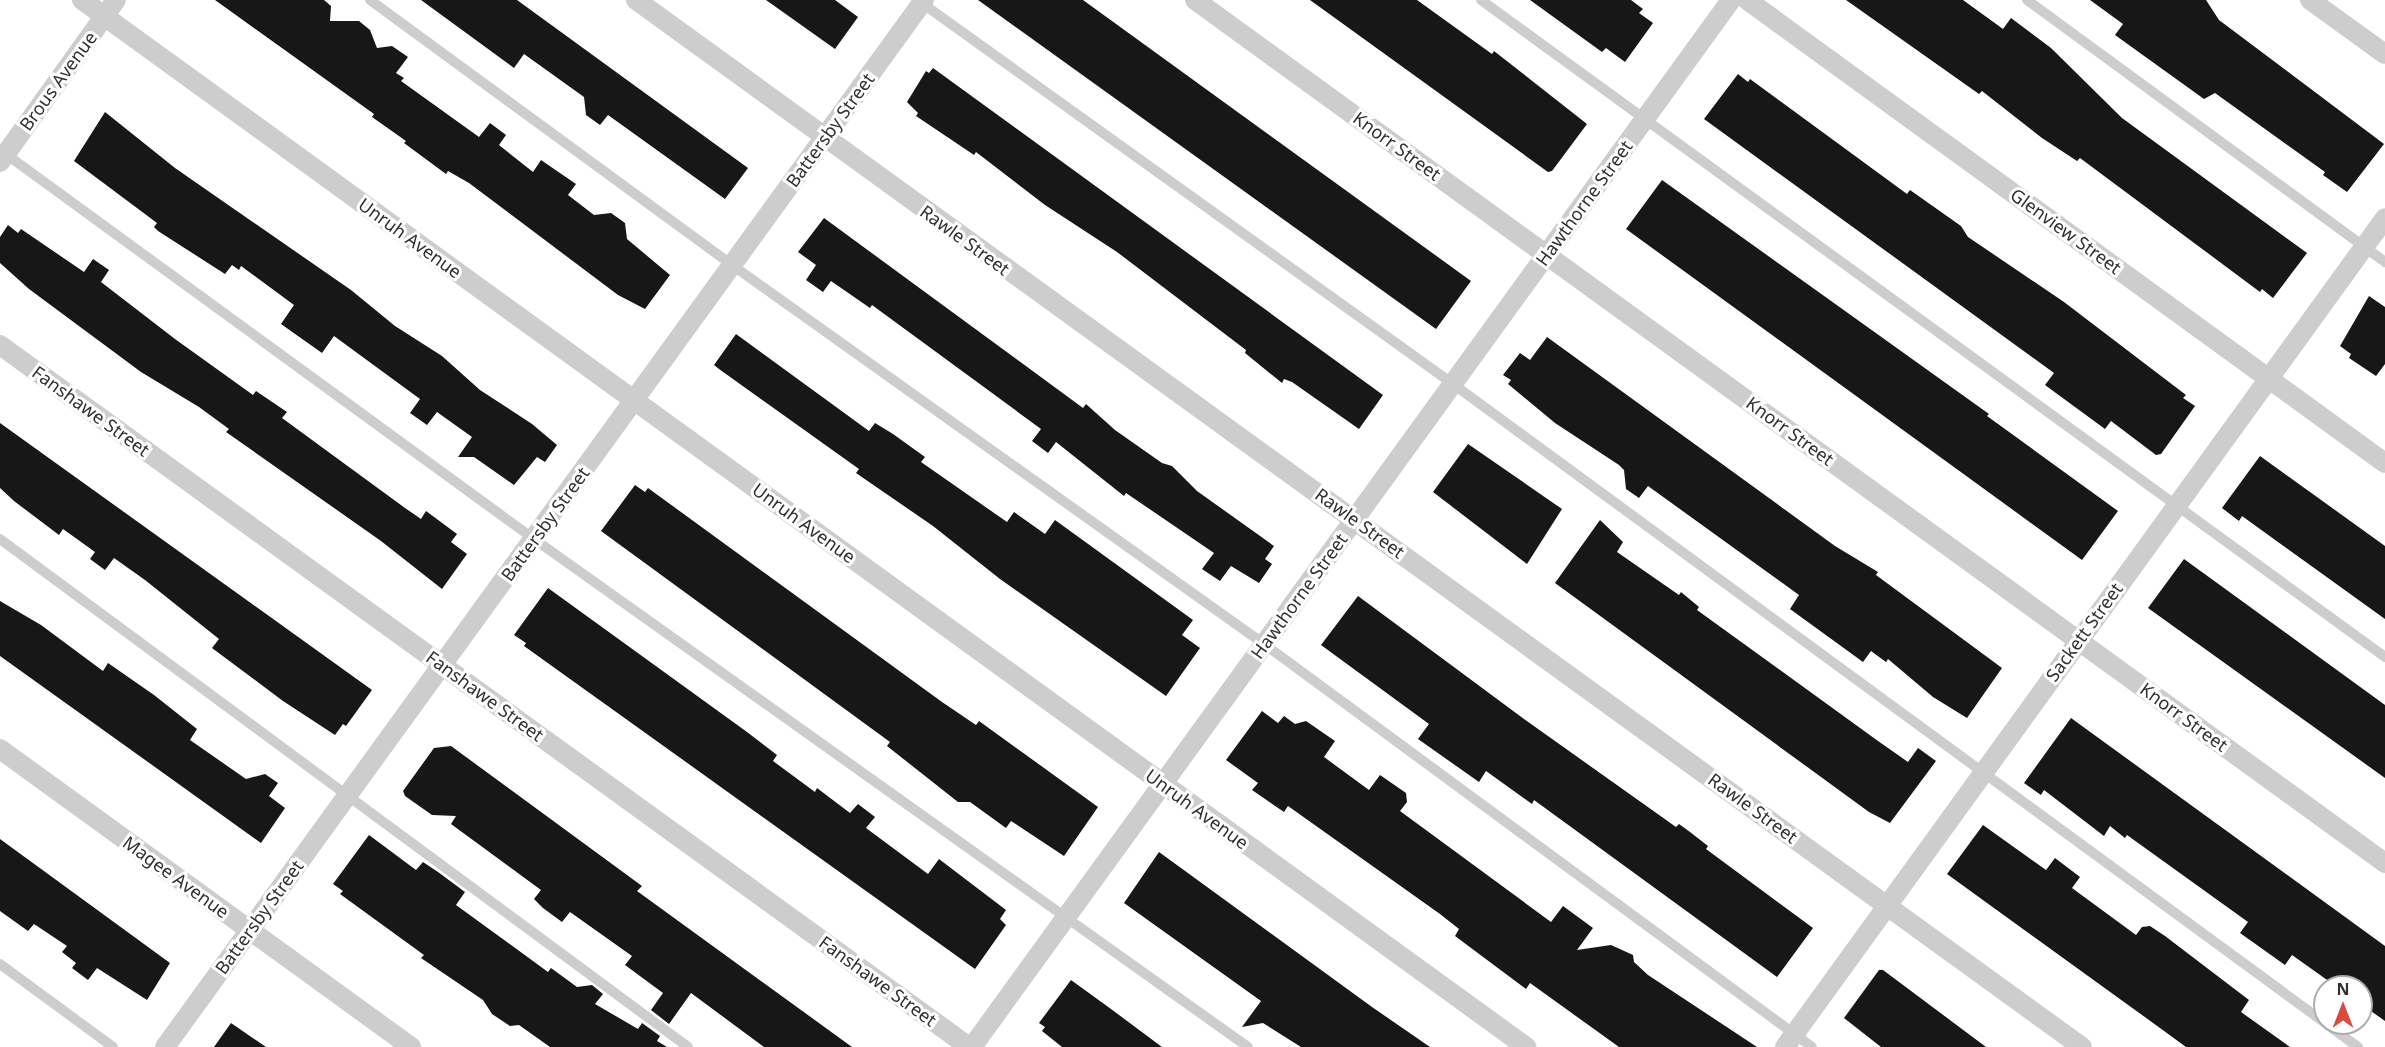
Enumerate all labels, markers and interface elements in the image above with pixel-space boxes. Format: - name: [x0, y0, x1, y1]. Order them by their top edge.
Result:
- street label: Brous Avenue: [15, 27, 101, 135]
- street label: Battersby Street: [781, 69, 879, 191]
- street label: Knorr Street: [1349, 107, 1445, 185]
- street label: Hawthorne Street: [1531, 136, 1637, 270]
- street label: Glenview Street: [2006, 184, 2126, 278]
- street label: Unruh Avenue: [354, 193, 466, 283]
- street label: Rawle Street: [916, 200, 1014, 280]
- street label: Fanshawe Street: [28, 361, 154, 461]
- street label: Knorr Street: [1742, 392, 1838, 470]
- street label: Battersby Street: [496, 463, 594, 585]
- street label: Unruh Avenue: [748, 478, 860, 568]
- street label: Rawle Street: [1311, 483, 1409, 563]
- street label: Hawthorne Street: [1246, 529, 1352, 663]
- street label: Sackett Street: [2041, 579, 2127, 685]
- street label: Fanshawe Street: [422, 646, 548, 746]
- street label: Knorr Street: [2136, 678, 2232, 756]
- street label: Unruh Avenue: [1141, 764, 1253, 854]
- street label: Rawle Street: [1704, 768, 1802, 848]
- street label: Magee Avenue: [119, 831, 233, 923]
- street label: Battersby Street: [210, 856, 308, 978]
- street label: Fanshawe Street: [815, 931, 941, 1031]
- north arrow: [2313, 975, 2373, 1035]
- text: N: [2336, 978, 2350, 1000]

